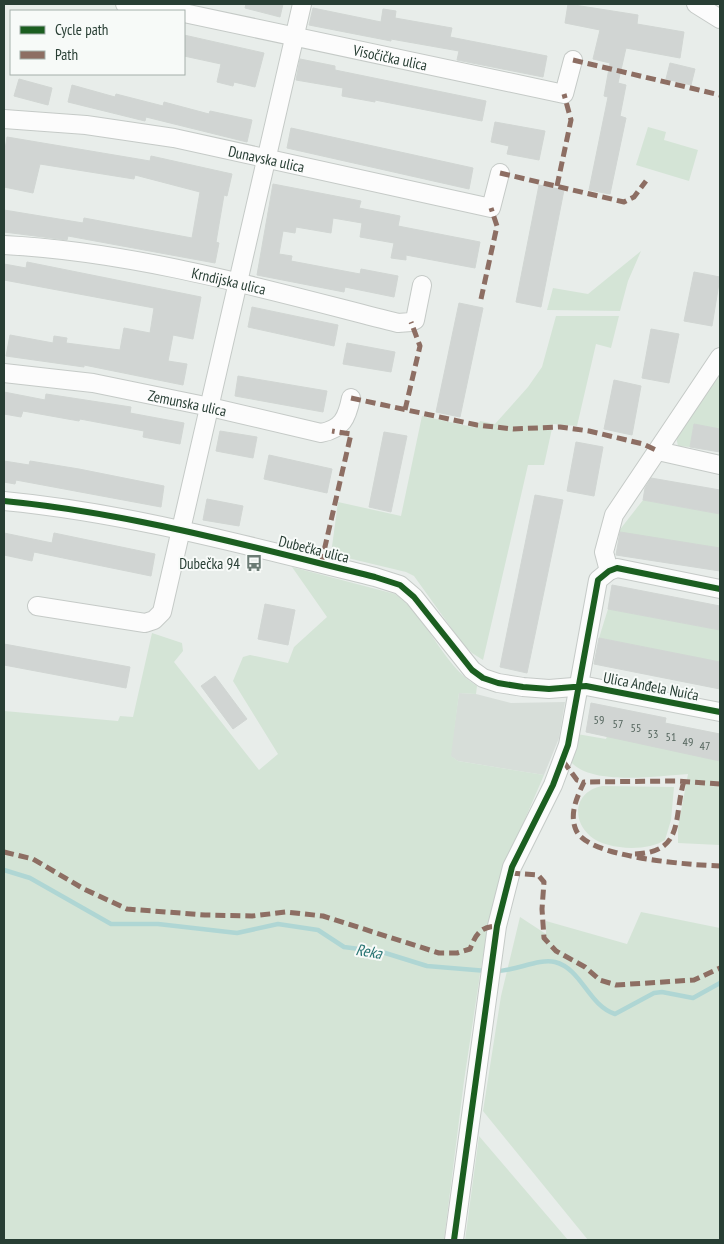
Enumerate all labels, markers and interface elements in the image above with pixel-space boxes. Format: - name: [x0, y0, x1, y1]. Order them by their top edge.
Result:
- legend: [10, 10, 185, 75]
- text: Cycle path: [55, 20, 108, 39]
- street label: Visočička ulica: [351, 40, 429, 74]
- text: Path: [55, 45, 78, 64]
- street label: Dunavska ulica: [227, 141, 307, 176]
- street label: Krndijska ulica: [190, 263, 268, 298]
- street label: Zemunska ulica: [146, 385, 229, 420]
- street label: Dubečka ulica: [277, 531, 351, 567]
- bus stop icon: Dubečka 94: [244, 553, 264, 573]
- place label: Dubečka 94: [179, 554, 240, 573]
- street label: Ulica Anđela Nuića: [602, 667, 700, 705]
- house number: 59: [594, 712, 604, 727]
- house number: 57: [613, 716, 623, 731]
- house number: 55: [631, 720, 641, 735]
- house number: 53: [648, 726, 658, 741]
- house number: 51: [666, 729, 676, 744]
- house number: 49: [683, 734, 693, 749]
- house number: 47: [700, 738, 710, 753]
- water label: Reka: [354, 939, 385, 963]

